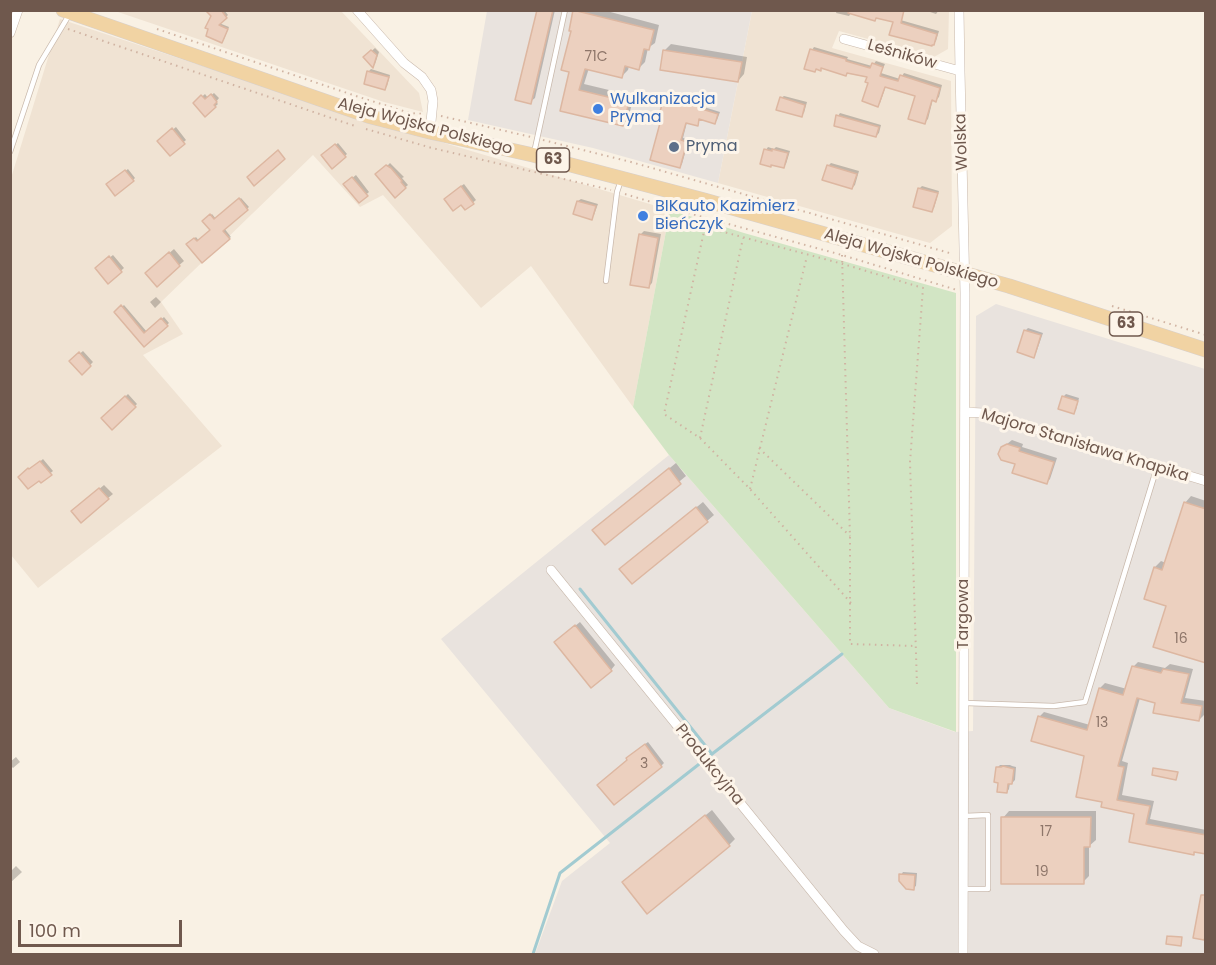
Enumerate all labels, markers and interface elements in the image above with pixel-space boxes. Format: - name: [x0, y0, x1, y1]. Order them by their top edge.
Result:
- street label: Leśników: [865, 36, 939, 74]
- house number: 71C: [585, 49, 607, 65]
- place label: Wulkanizacja Pryma: [610, 90, 716, 128]
- street label: Aleja Wojska Polskiego: [336, 94, 514, 160]
- marker: Wulkanizacja Pryma: [591, 102, 605, 116]
- street label: Wolska: [951, 113, 973, 171]
- place label: Pryma: [686, 137, 738, 157]
- marker: Pryma: [667, 140, 681, 154]
- road number: 63: [536, 148, 570, 172]
- place label: BIKauto Kazimierz Bieńczyk: [655, 197, 795, 235]
- marker: BIKauto Kazimierz Bieńczyk: [636, 209, 650, 223]
- street label: Aleja Wojska Polskiego: [822, 225, 1000, 293]
- road number: 63: [1110, 312, 1142, 336]
- street label: Majora Stanisława Knapika: [979, 405, 1191, 487]
- street label: Targowa: [954, 579, 974, 649]
- house number: 16: [1174, 631, 1188, 647]
- house number: 13: [1096, 715, 1108, 731]
- street label: Produkcyjna: [671, 721, 747, 809]
- house number: 3: [640, 756, 648, 772]
- house number: 17: [1040, 824, 1052, 840]
- house number: 19: [1035, 864, 1049, 880]
- scale bar: [21, 908, 184, 946]
- text: 100 m: [29, 918, 81, 943]

